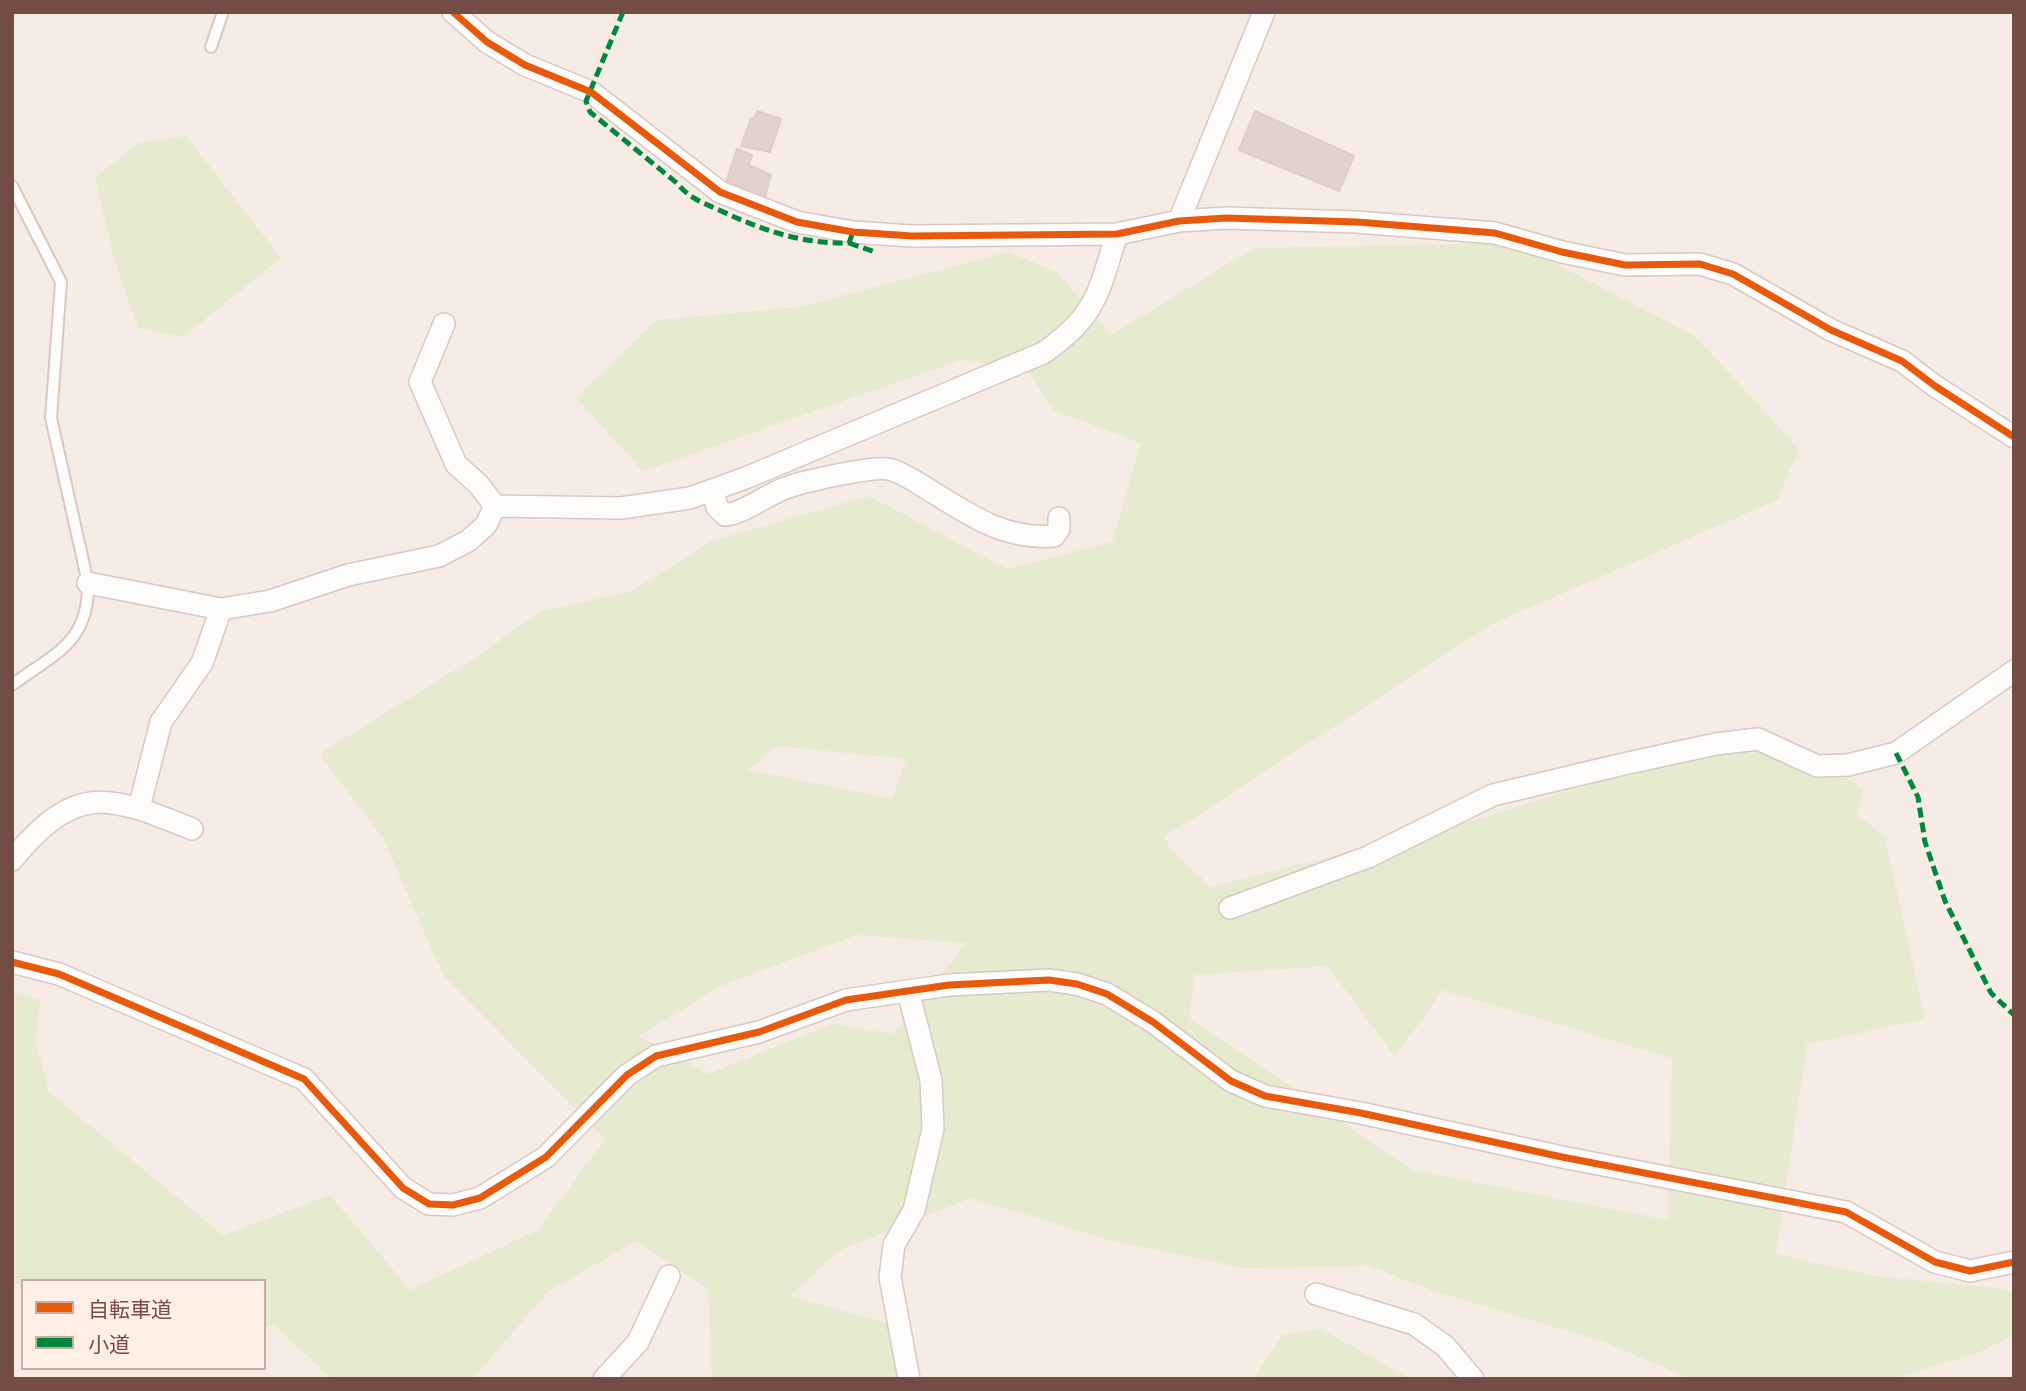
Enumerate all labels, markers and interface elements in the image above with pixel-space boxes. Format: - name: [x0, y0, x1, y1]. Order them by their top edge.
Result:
- legend: [21, 1279, 266, 1370]
- text: 自転車道: [88, 1296, 172, 1321]
- text: 小道: [88, 1331, 130, 1356]

